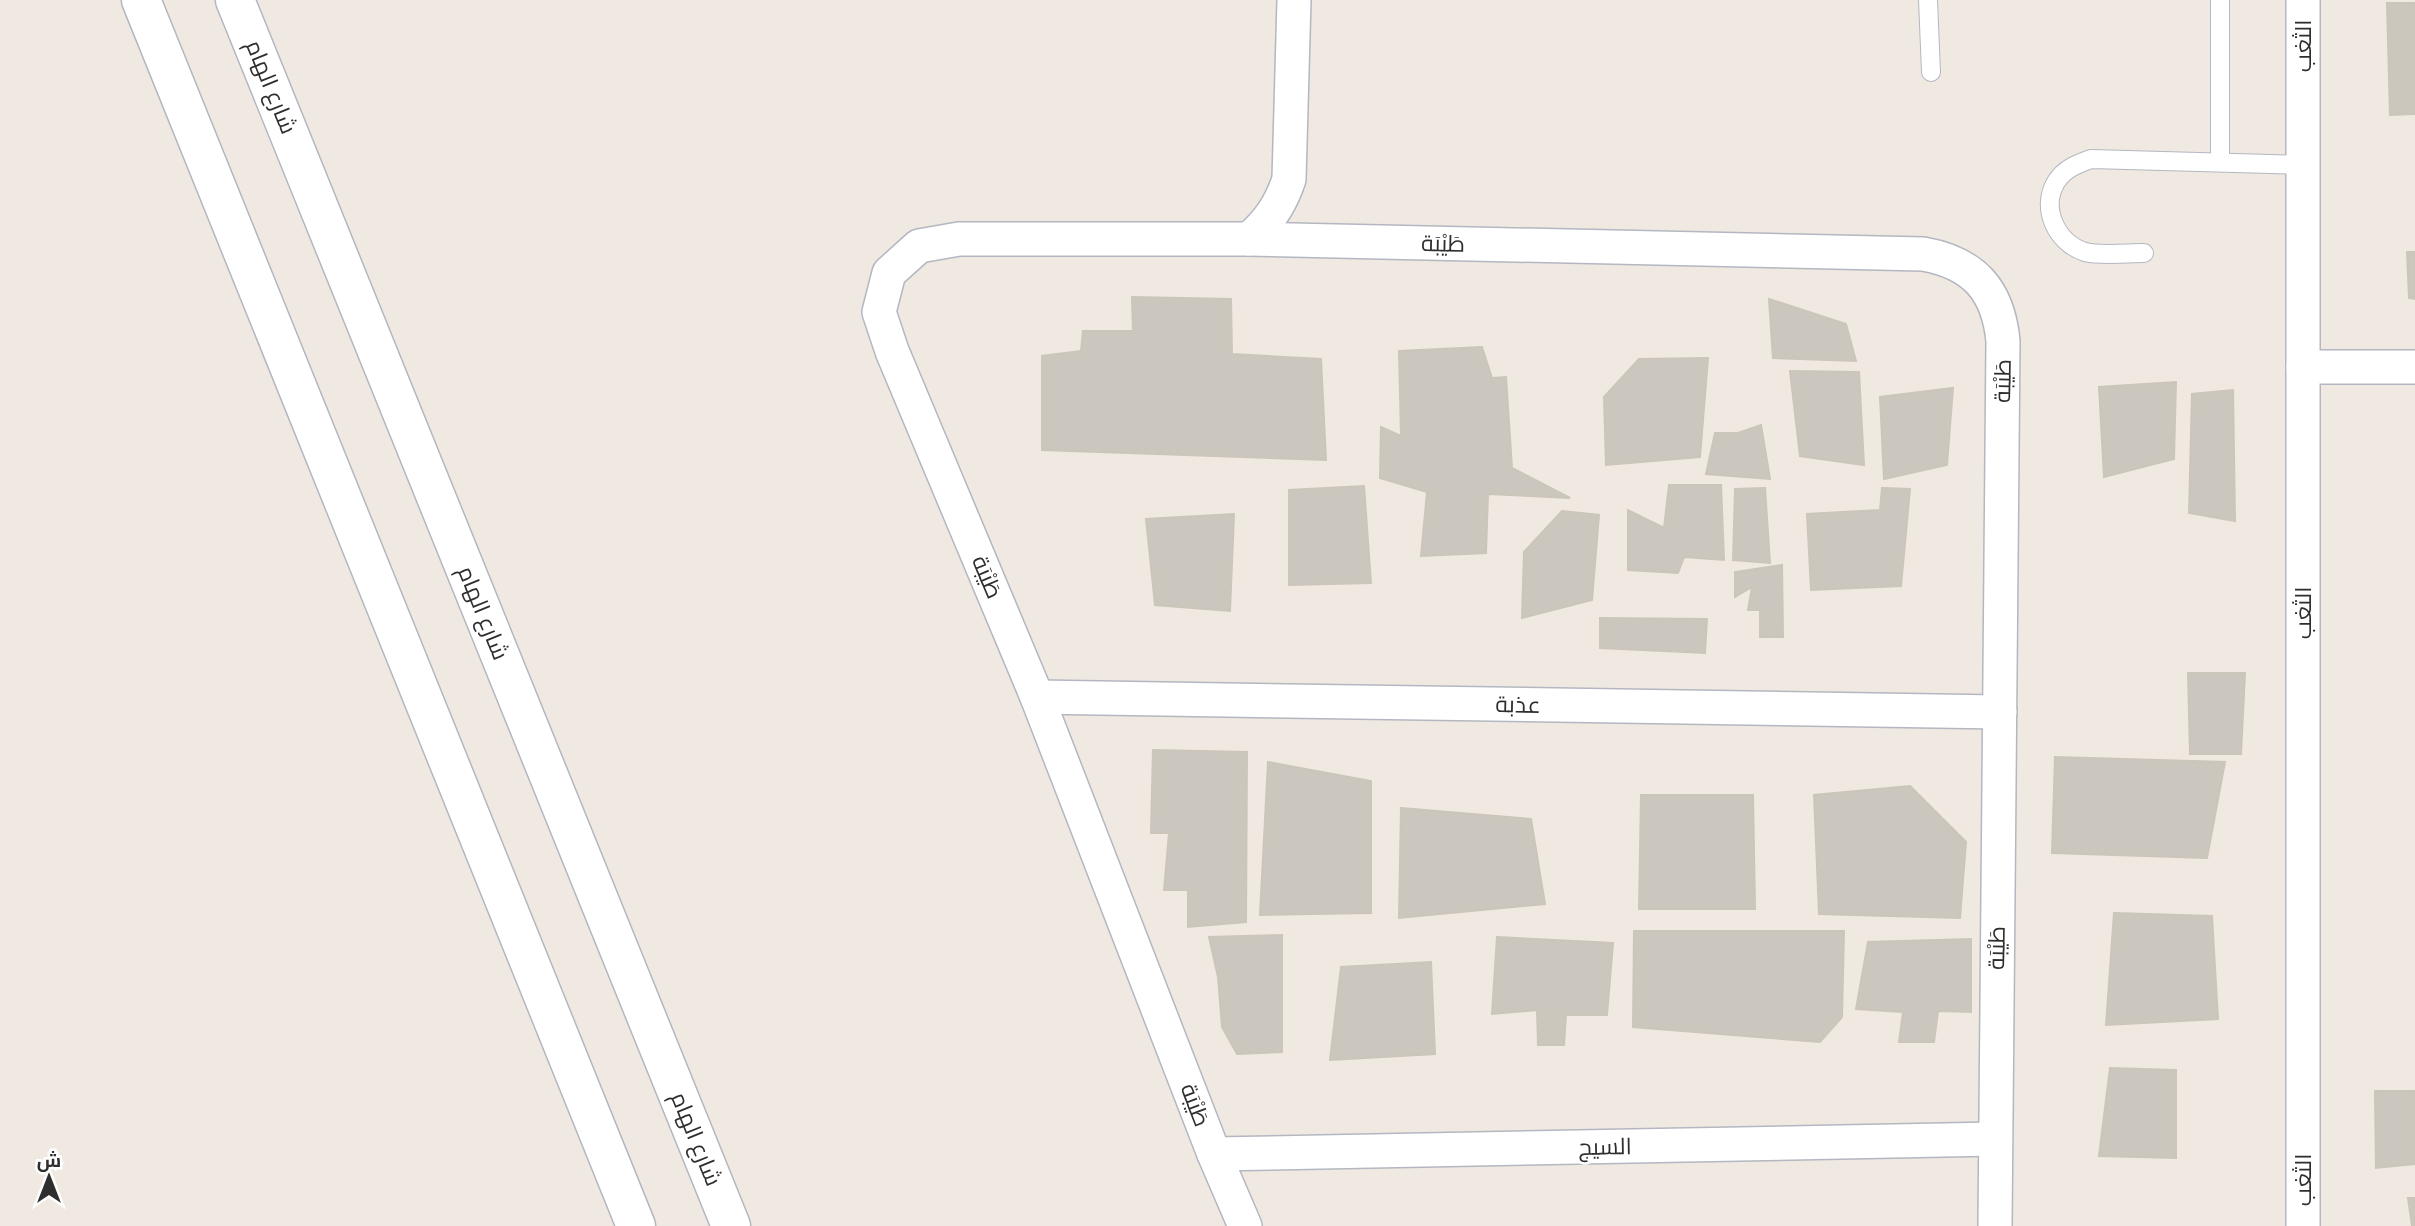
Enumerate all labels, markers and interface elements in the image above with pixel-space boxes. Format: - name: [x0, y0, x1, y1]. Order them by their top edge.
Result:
- street label: الثغب: [2290, 20, 2317, 72]
- street label: شارع الهام: [238, 36, 302, 139]
- street label: طَيْبَة: [1421, 230, 1465, 258]
- street label: طَيْبَة: [1989, 359, 2017, 403]
- street label: طَيْبَة: [966, 552, 1008, 602]
- street label: شارع الهام: [450, 562, 514, 665]
- street label: الثغب: [2290, 587, 2317, 639]
- street label: عذبة: [1495, 691, 1541, 719]
- street label: طَيْبَة: [1983, 926, 2011, 970]
- street label: طَيْبَة: [1175, 1080, 1215, 1130]
- street label: شارع الهام: [663, 1088, 727, 1191]
- street label: السيج: [1578, 1133, 1632, 1163]
- north arrow: [14, 1142, 84, 1212]
- text: ش: [37, 1150, 61, 1172]
- street label: الثغب: [2290, 1154, 2317, 1206]

